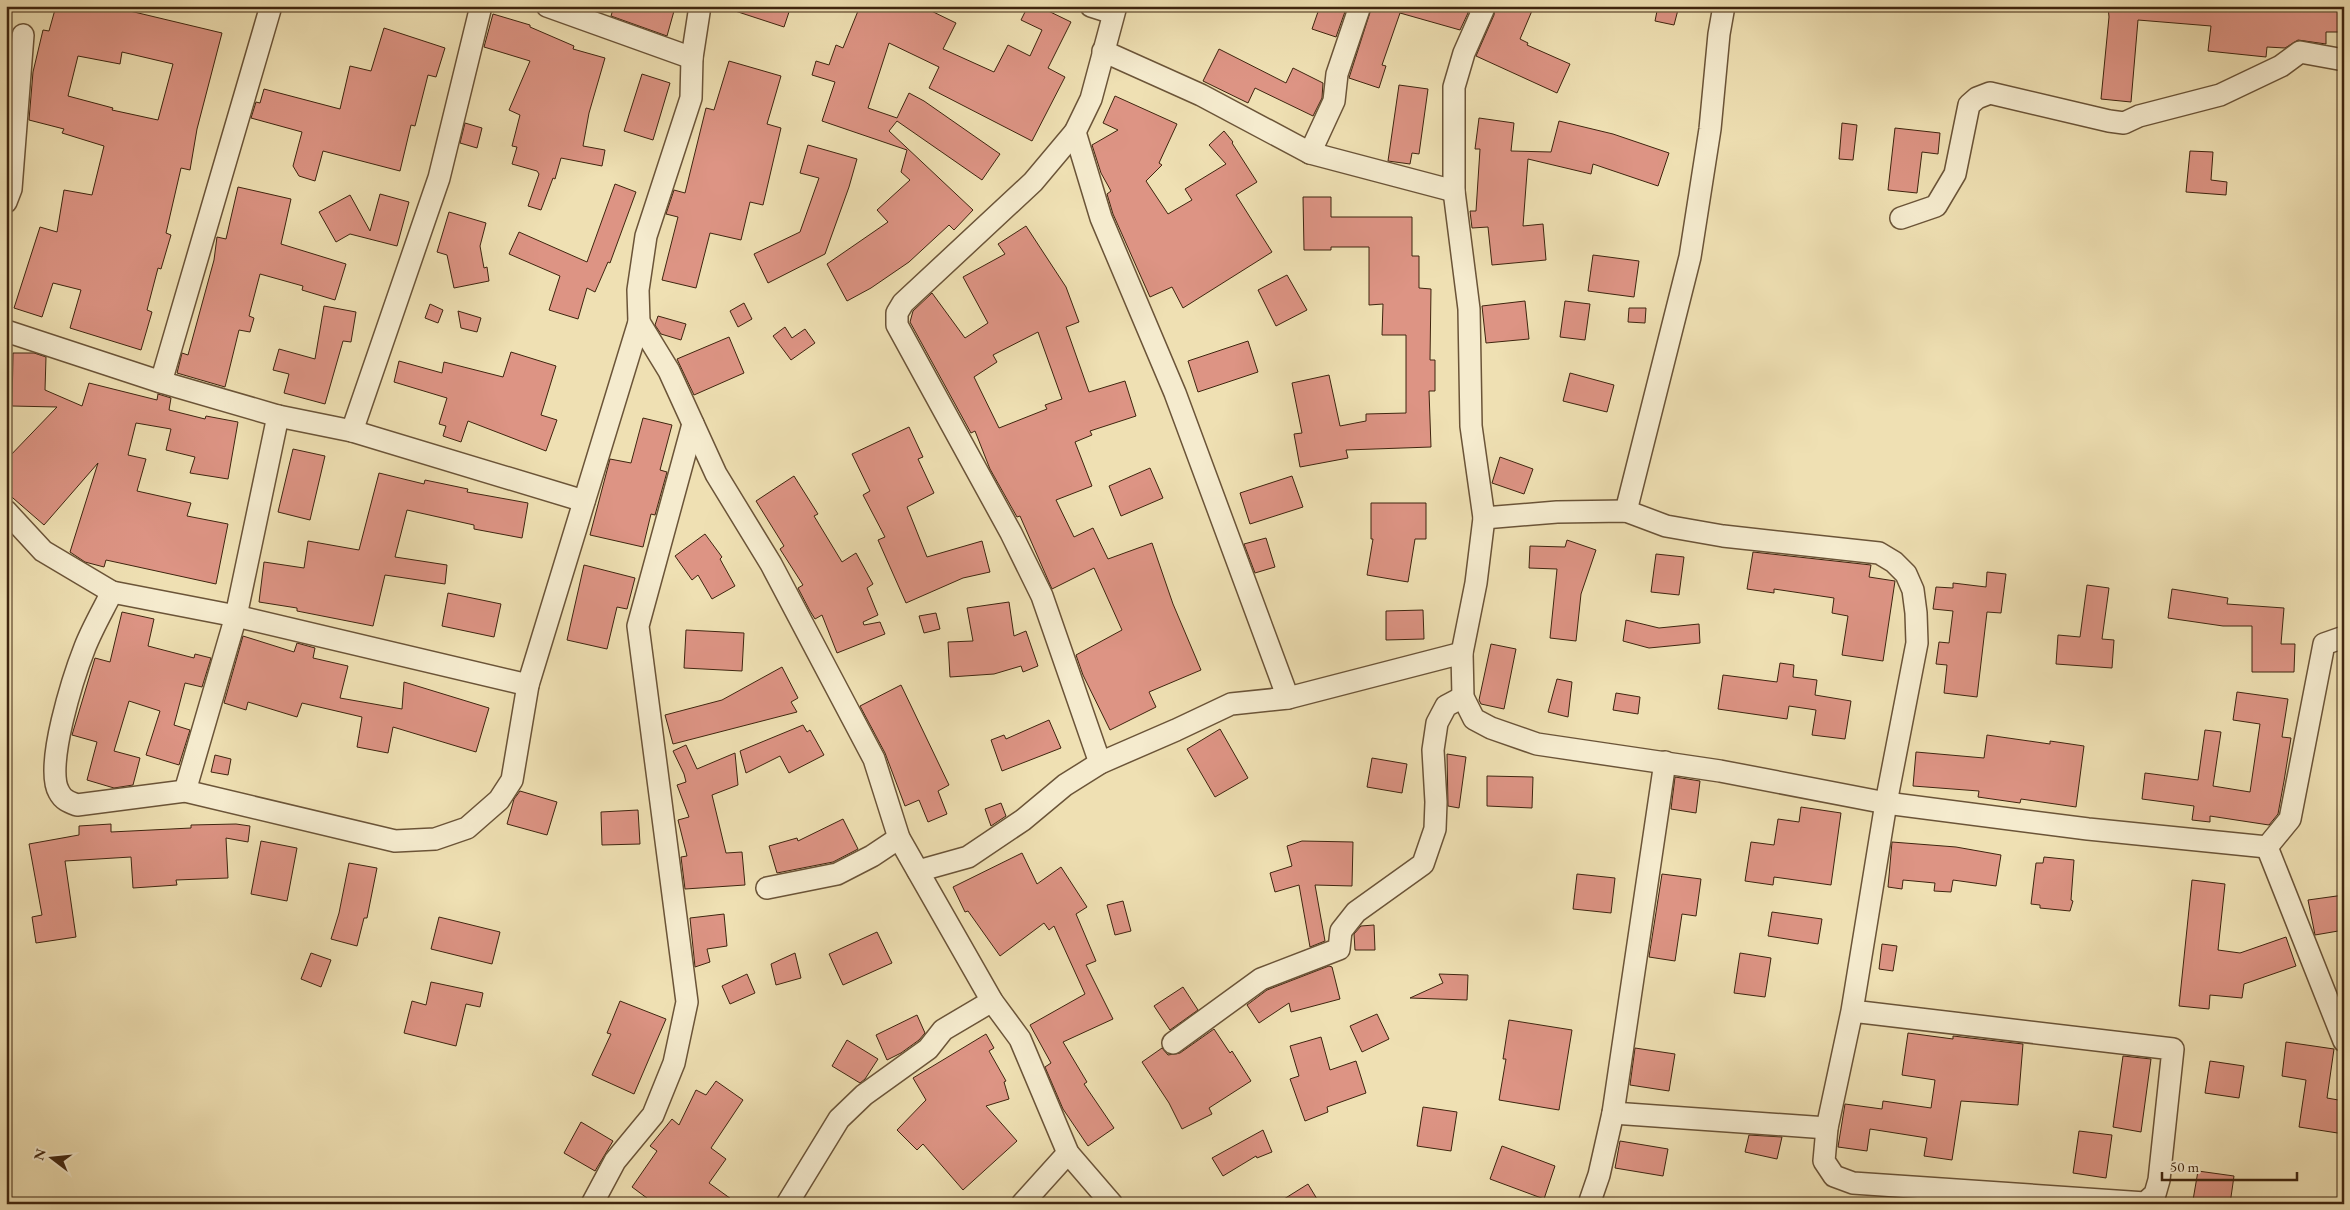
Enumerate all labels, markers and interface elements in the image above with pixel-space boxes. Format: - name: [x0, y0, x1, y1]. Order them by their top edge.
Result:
- north arrow: [28, 1132, 78, 1182]
- text: N: [29, 1146, 50, 1162]
- scale bar: [2162, 1150, 2298, 1182]
- text: 50 m: [2170, 1157, 2199, 1176]

